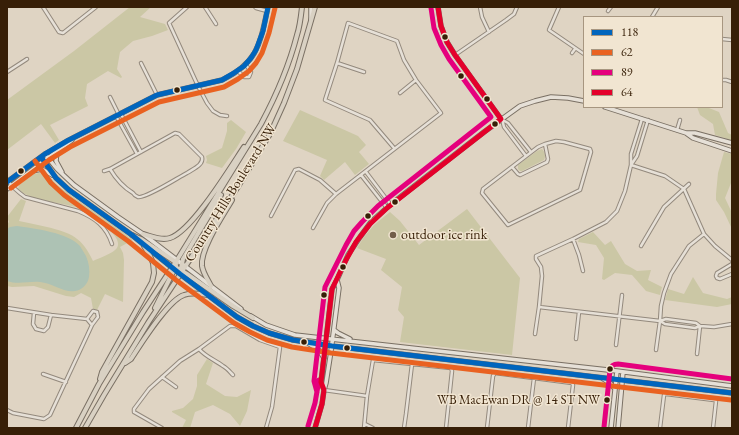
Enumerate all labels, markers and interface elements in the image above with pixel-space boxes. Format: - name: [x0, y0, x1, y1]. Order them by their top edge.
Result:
- legend: [583, 16, 723, 108]
- text: 118: [621, 24, 638, 40]
- unlabelled marker: [440, 32, 450, 42]
- text: 62: [621, 44, 633, 60]
- text: 89: [621, 64, 633, 80]
- unlabelled marker: [456, 71, 466, 81]
- text: 64: [621, 84, 633, 100]
- unlabelled marker: [172, 85, 182, 95]
- unlabelled marker: [482, 94, 492, 104]
- unlabelled marker: [490, 119, 500, 129]
- street label: Country Hills Boulevard NW: [182, 121, 280, 265]
- unlabelled marker: [16, 166, 26, 176]
- unlabelled marker: [390, 197, 400, 207]
- unlabelled marker: [363, 211, 373, 221]
- place label: outdoor ice rink: [401, 227, 487, 243]
- marker: outdoor ice rink: [388, 230, 398, 240]
- unlabelled marker: [338, 262, 348, 272]
- unlabelled marker: [319, 290, 329, 300]
- unlabelled marker: [299, 337, 309, 347]
- unlabelled marker: [342, 343, 352, 353]
- unlabelled marker: [605, 364, 615, 374]
- place label: WB MacEwan DR @ 14 ST NW: [437, 392, 600, 408]
- marker: WB MacEwan DR @ 14 ST NW: [602, 395, 612, 405]

